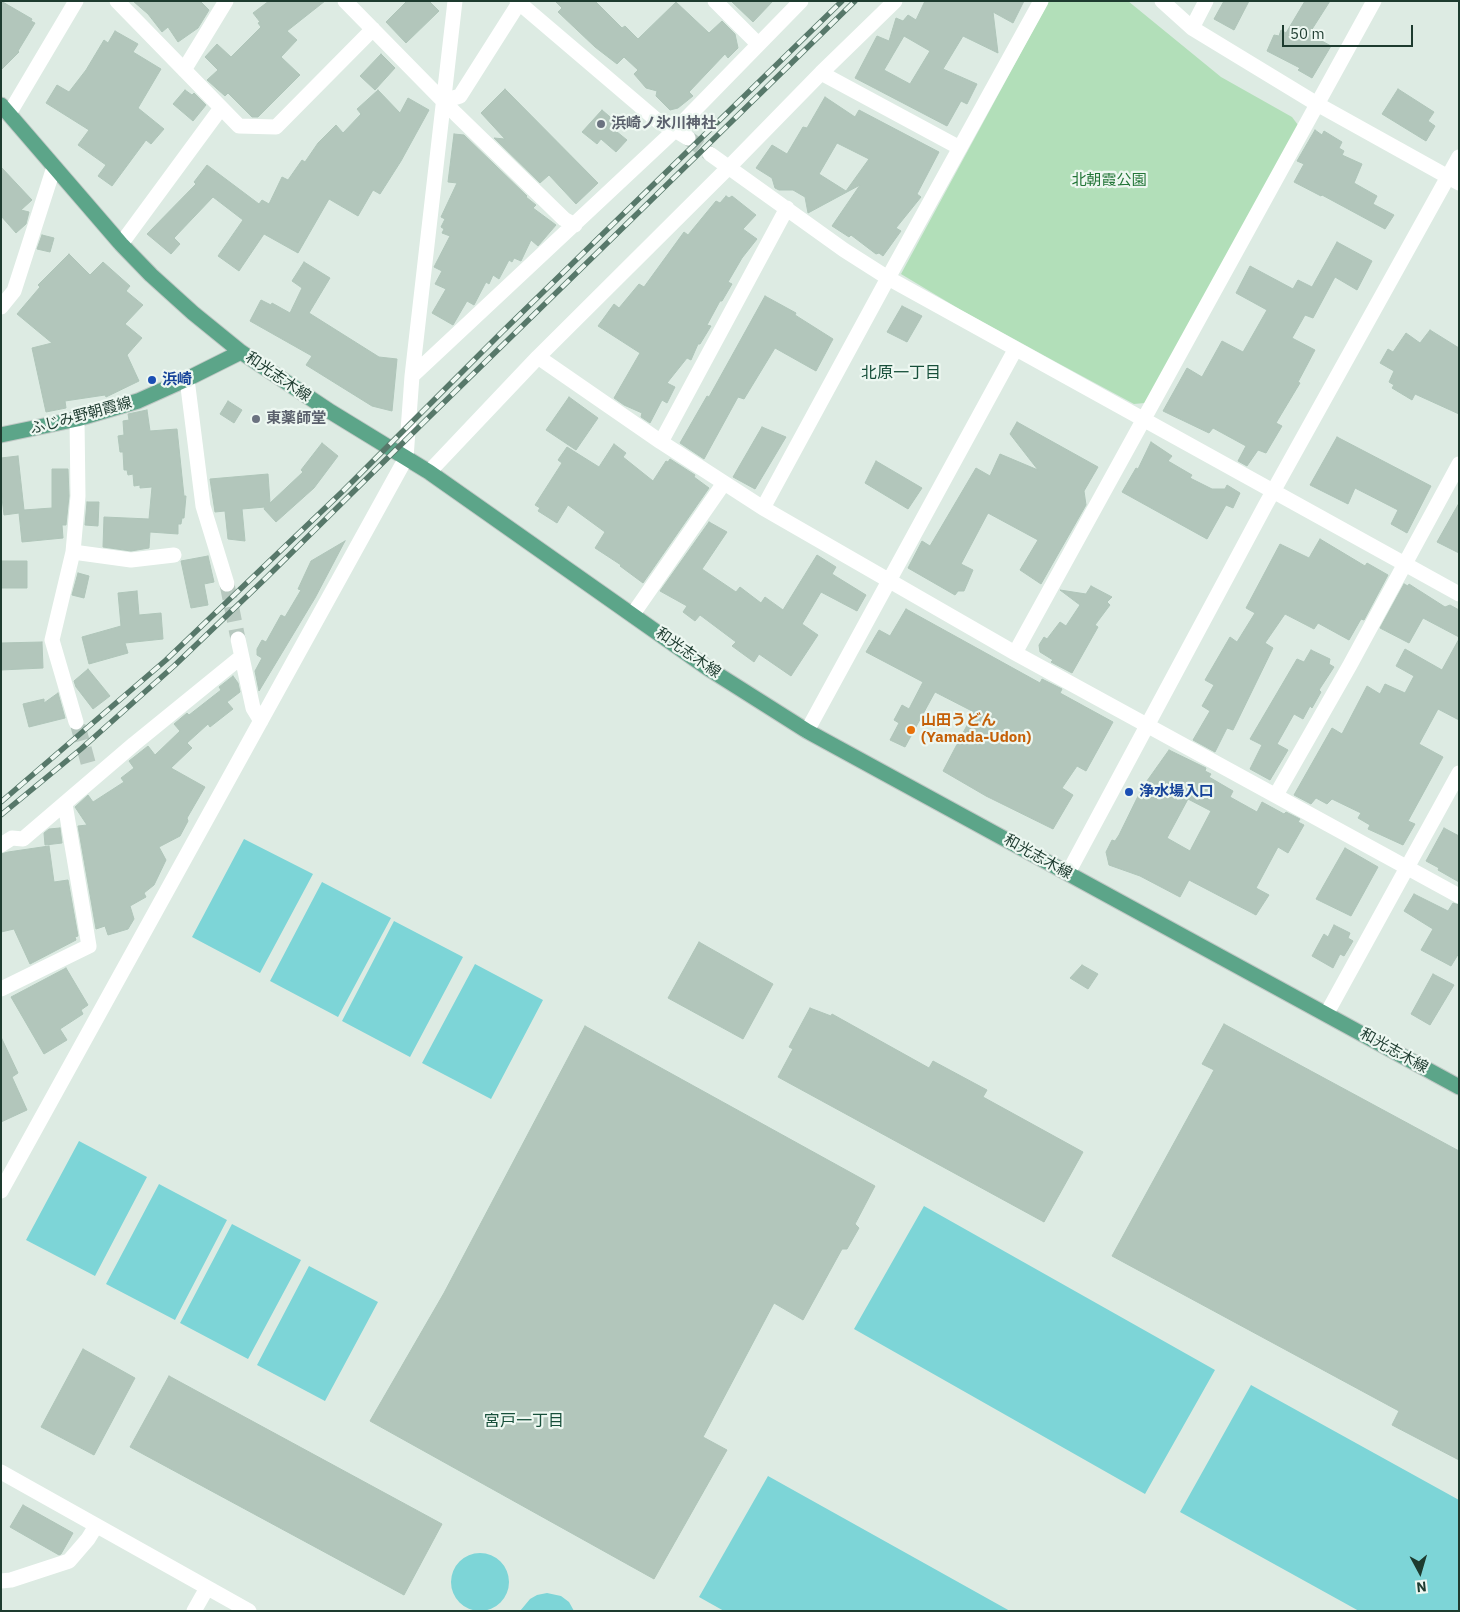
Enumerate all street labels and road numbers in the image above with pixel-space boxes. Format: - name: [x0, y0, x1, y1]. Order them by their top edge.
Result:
- street label: 和光志木線: [242, 349, 314, 405]
- street label: ふじみ野朝霞線: [28, 394, 134, 438]
- street label: 和光志木線: [652, 624, 724, 682]
- street label: 和光志木線: [1001, 831, 1075, 883]
- street label: 和光志木線: [1357, 1025, 1431, 1077]

